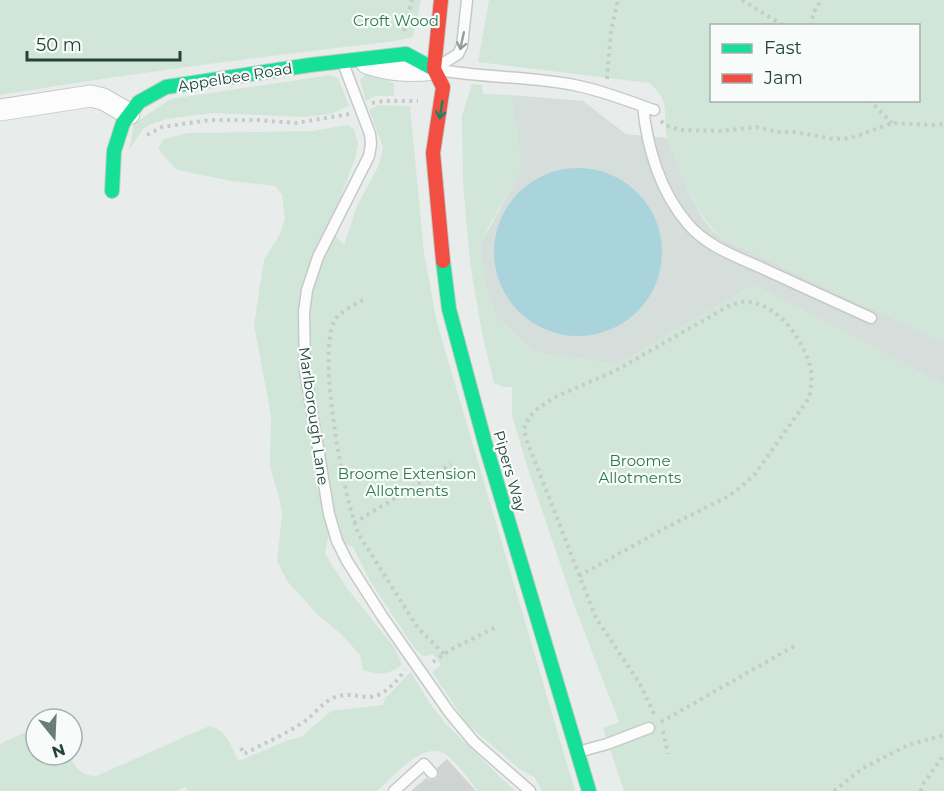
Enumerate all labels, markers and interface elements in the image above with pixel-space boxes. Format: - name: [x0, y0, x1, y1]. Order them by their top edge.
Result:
- park label: Croft Wood: [353, 11, 439, 30]
- scale bar: [27, 24, 180, 62]
- legend: [710, 24, 920, 102]
- one-way arrow: [456, 31, 467, 50]
- text: 50 m: [36, 34, 82, 56]
- text: Fast: [764, 37, 802, 59]
- street label: Appelbee Road: [176, 59, 294, 95]
- text: Jam: [763, 67, 803, 89]
- one-way arrow: [435, 100, 446, 120]
- street label: Marlborough Lane: [295, 346, 333, 486]
- street label: Pipers Way: [489, 428, 531, 515]
- park label: Broome Allotments: [599, 451, 681, 487]
- park label: Broome Extension Allotments: [338, 464, 476, 500]
- north arrow: [24, 707, 84, 767]
- text: N: [49, 740, 68, 762]

